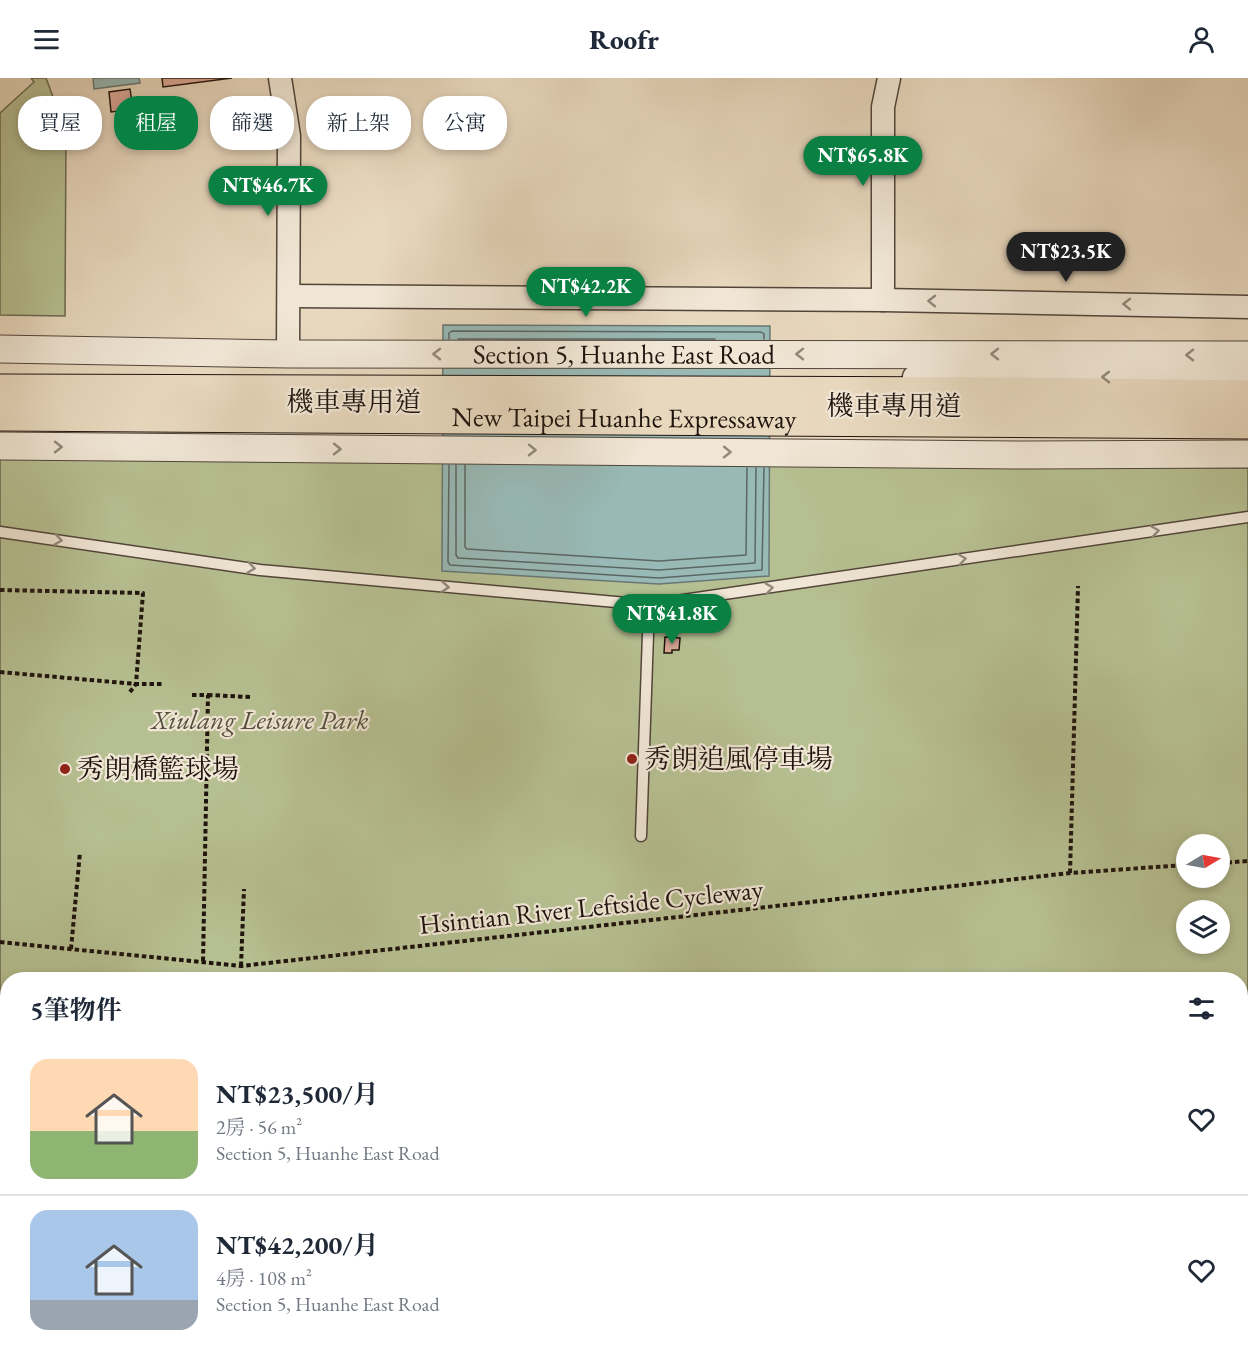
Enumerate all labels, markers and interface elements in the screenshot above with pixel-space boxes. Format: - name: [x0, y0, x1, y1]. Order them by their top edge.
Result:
- text: Roofr: [589, 22, 659, 57]
- icon: menu: [30, 23, 63, 56]
- icon: person: [1185, 23, 1218, 56]
- chip: 買屋: [18, 96, 102, 150]
- chip: 租屋: [114, 96, 198, 150]
- chip: 篩選: [210, 96, 294, 150]
- chip: 新上架: [306, 96, 411, 150]
- chip: 公寓: [423, 96, 507, 150]
- pin: NT$65.8K: [801, 136, 925, 187]
- text: NT$65.8K: [817, 142, 909, 168]
- pin: NT$46.7K: [206, 166, 330, 217]
- text: NT$46.7K: [222, 172, 314, 198]
- pin: NT$23.5K: [1004, 232, 1128, 283]
- text: NT$23.5K: [1020, 238, 1112, 264]
- pin: NT$42.2K: [524, 267, 648, 318]
- text: NT$42.2K: [540, 273, 632, 299]
- one-way arrow: [927, 294, 936, 307]
- one-way arrow: [1122, 298, 1131, 311]
- street label: Section 5, Huanhe East Road: [473, 336, 775, 372]
- one-way arrow: [432, 348, 441, 360]
- one-way arrow: [795, 348, 804, 360]
- one-way arrow: [990, 348, 999, 360]
- one-way arrow: [1185, 349, 1194, 361]
- one-way arrow: [1101, 371, 1110, 383]
- street label: 機車專用道: [287, 384, 422, 419]
- street label: 機車專用道: [827, 388, 962, 423]
- street label: New Taipei Huanhe Expressaway: [452, 399, 797, 436]
- one-way arrow: [54, 441, 63, 453]
- one-way arrow: [333, 442, 342, 455]
- one-way arrow: [528, 444, 537, 457]
- one-way arrow: [723, 446, 732, 458]
- one-way arrow: [1150, 525, 1160, 537]
- one-way arrow: [53, 534, 62, 546]
- one-way arrow: [957, 554, 967, 566]
- one-way arrow: [246, 562, 255, 574]
- one-way arrow: [440, 580, 450, 593]
- one-way arrow: [765, 583, 774, 595]
- pin: NT$41.8K: [610, 594, 734, 645]
- text: NT$41.8K: [626, 600, 718, 626]
- park label: Xiulang Leisure Park: [149, 702, 369, 737]
- place label: 秀朗追風停車場: [644, 741, 833, 776]
- place label: 秀朗橋籃球場: [77, 751, 239, 786]
- marker: 秀朗追風停車場: [625, 752, 639, 766]
- marker: 秀朗橋籃球場: [58, 762, 72, 776]
- north arrow: [1176, 834, 1230, 888]
- map controls: [1176, 834, 1230, 954]
- street label: Hsintian River Leftside Cycleway: [417, 871, 765, 942]
- button: layers: [1176, 900, 1230, 954]
- icon: filters: [1185, 992, 1218, 1025]
- text: 5筆物件: [30, 993, 122, 1027]
- text: NT$23,500/月: [216, 1077, 379, 1111]
- icon: home: [78, 1083, 150, 1155]
- icon: heart: [1185, 1103, 1218, 1136]
- text: 2房 · 56 m²: [216, 1114, 302, 1140]
- text: Section 5, Huanhe East Road: [216, 1140, 440, 1166]
- text: NT$42,200/月: [216, 1228, 379, 1262]
- icon: home: [78, 1234, 150, 1306]
- icon: heart: [1185, 1254, 1218, 1287]
- text: 4房 · 108 m²: [216, 1265, 312, 1291]
- text: Section 5, Huanhe East Road: [216, 1291, 440, 1317]

